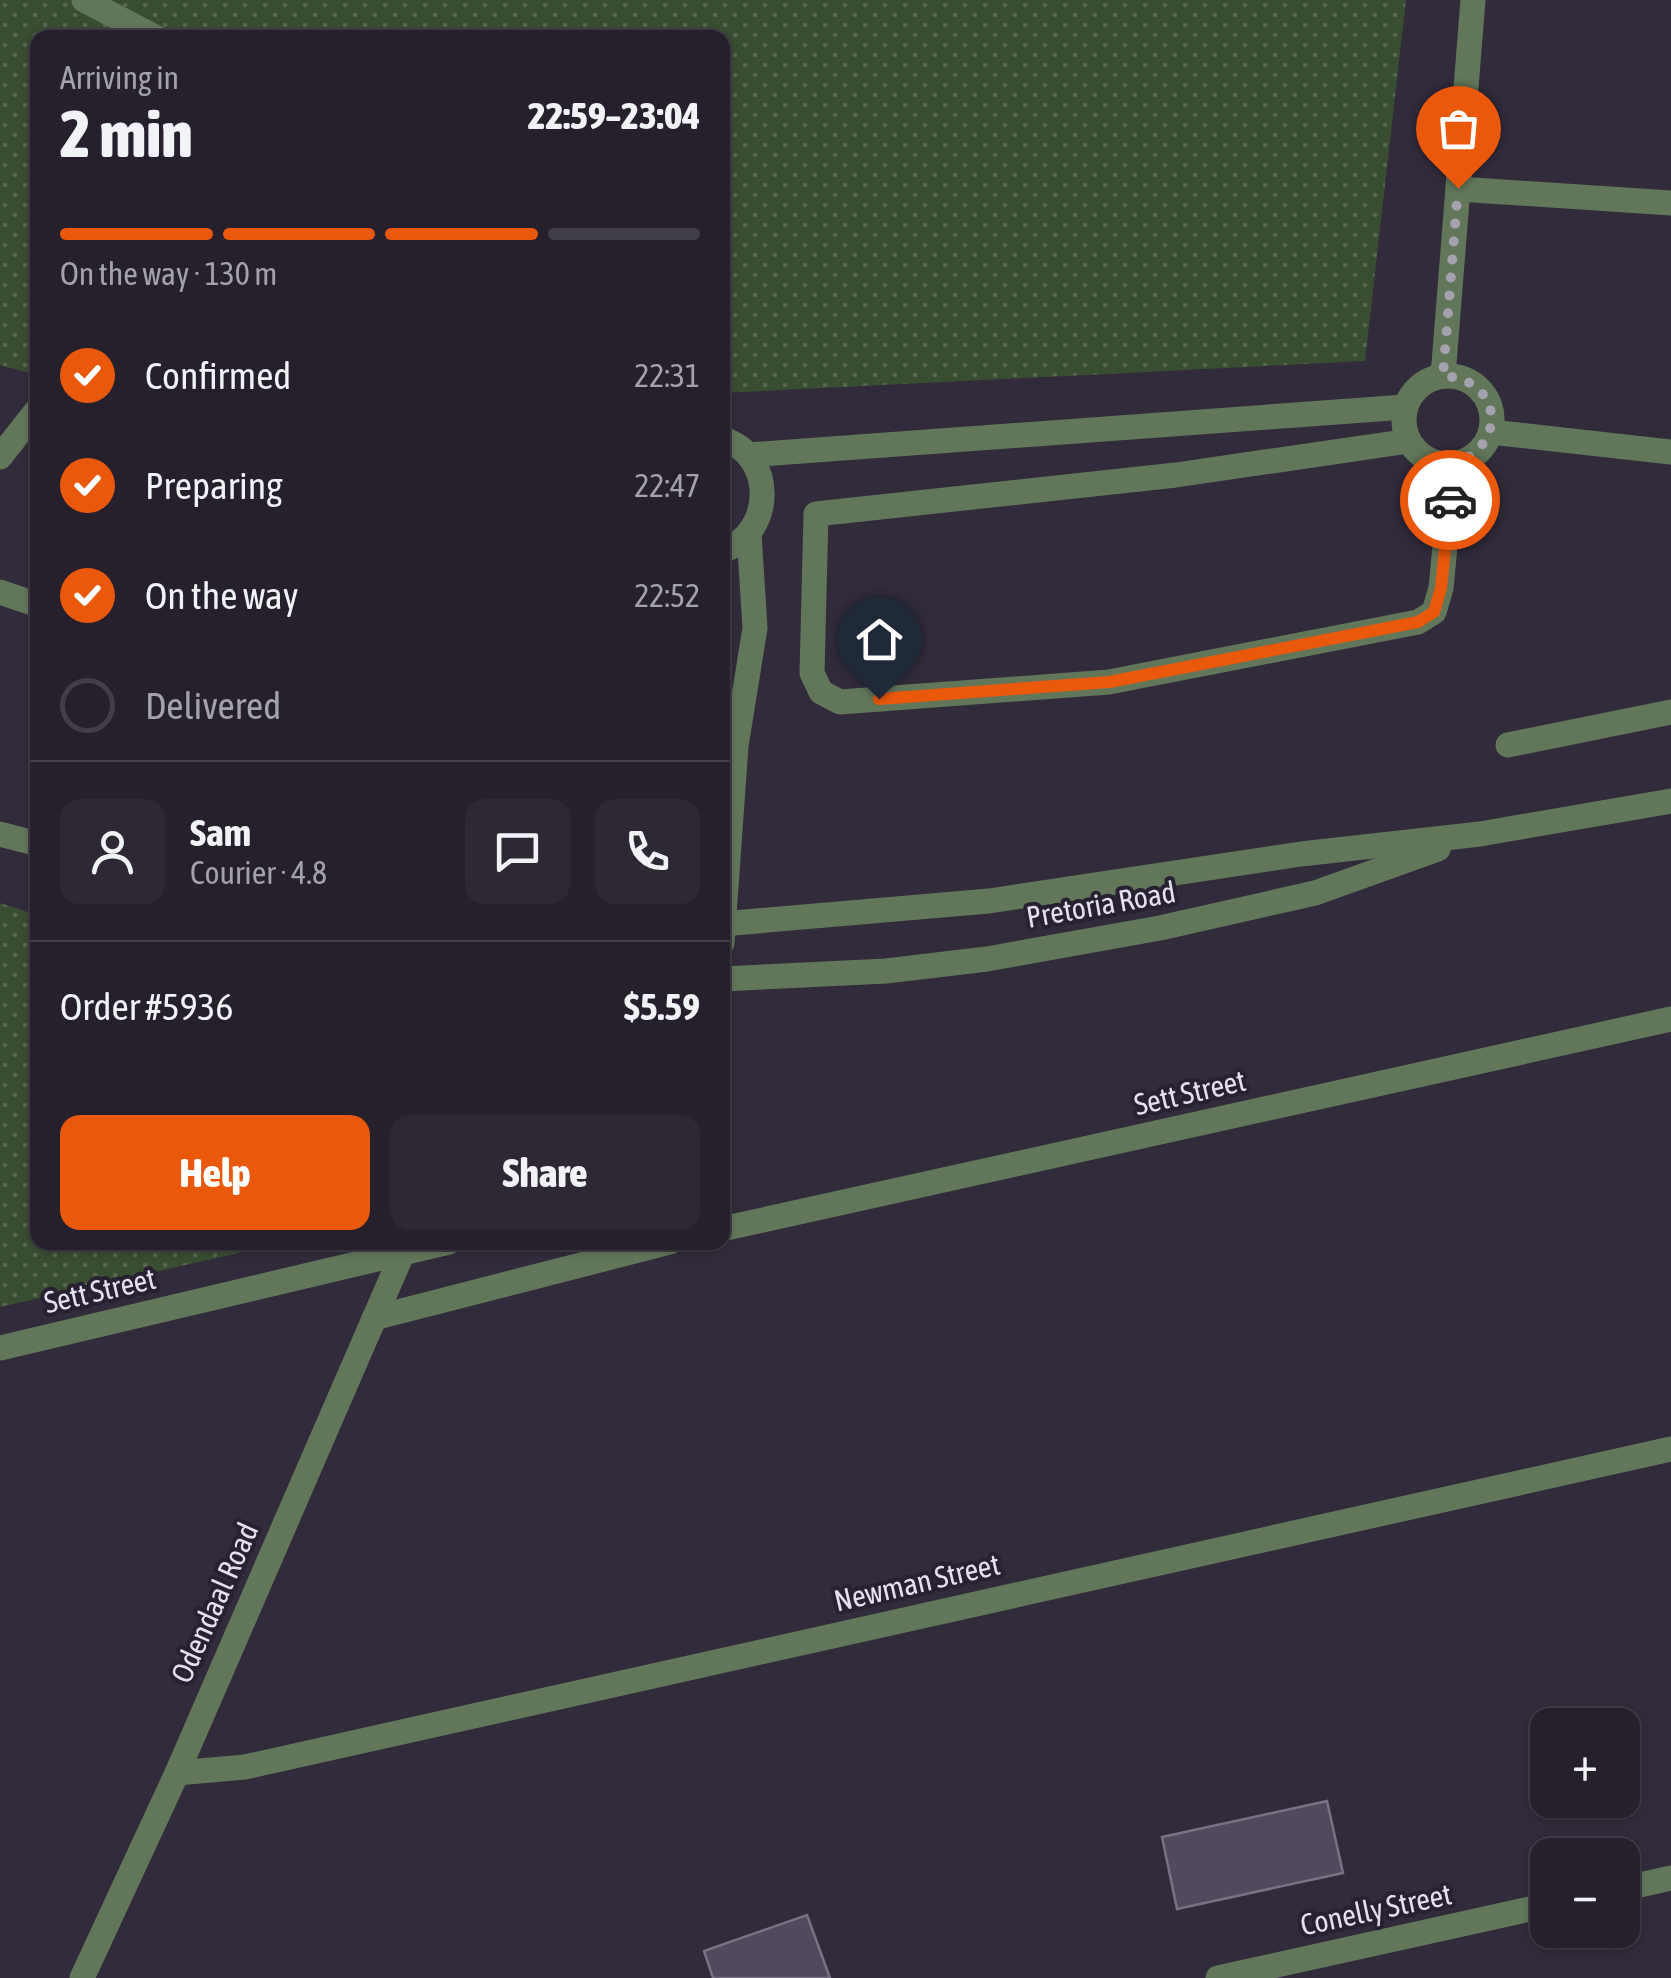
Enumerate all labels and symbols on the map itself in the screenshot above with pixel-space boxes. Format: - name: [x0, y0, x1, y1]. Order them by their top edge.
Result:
- pin: [1416, 86, 1501, 189]
- courier: [1400, 450, 1500, 550]
- pin: [837, 597, 922, 700]
- street label: Pretoria Road: [1024, 874, 1178, 934]
- street label: Sett Street: [1131, 1063, 1249, 1121]
- street label: Sett Street: [41, 1261, 159, 1319]
- street label: Odendaal Road: [164, 1517, 264, 1688]
- street label: Newman Street: [831, 1546, 1003, 1618]
- street label: Conelly Street: [1297, 1876, 1454, 1942]

